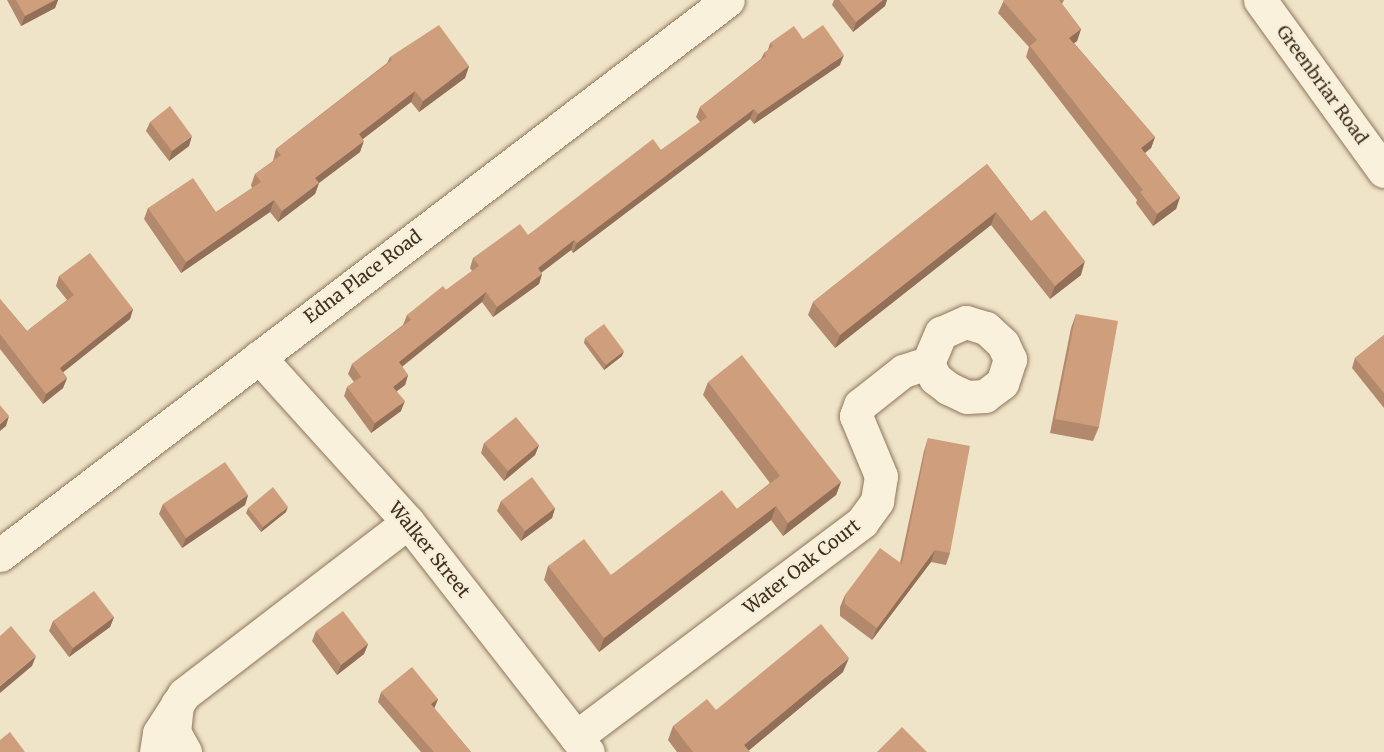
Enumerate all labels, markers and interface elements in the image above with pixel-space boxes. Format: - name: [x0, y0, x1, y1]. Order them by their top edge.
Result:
- street label: Greenbriar Road: [1272, 21, 1372, 149]
- street label: Edna Place Road: [300, 226, 426, 328]
- street label: Walker Street: [384, 498, 474, 602]
- street label: Water Oak Court: [739, 515, 865, 619]

